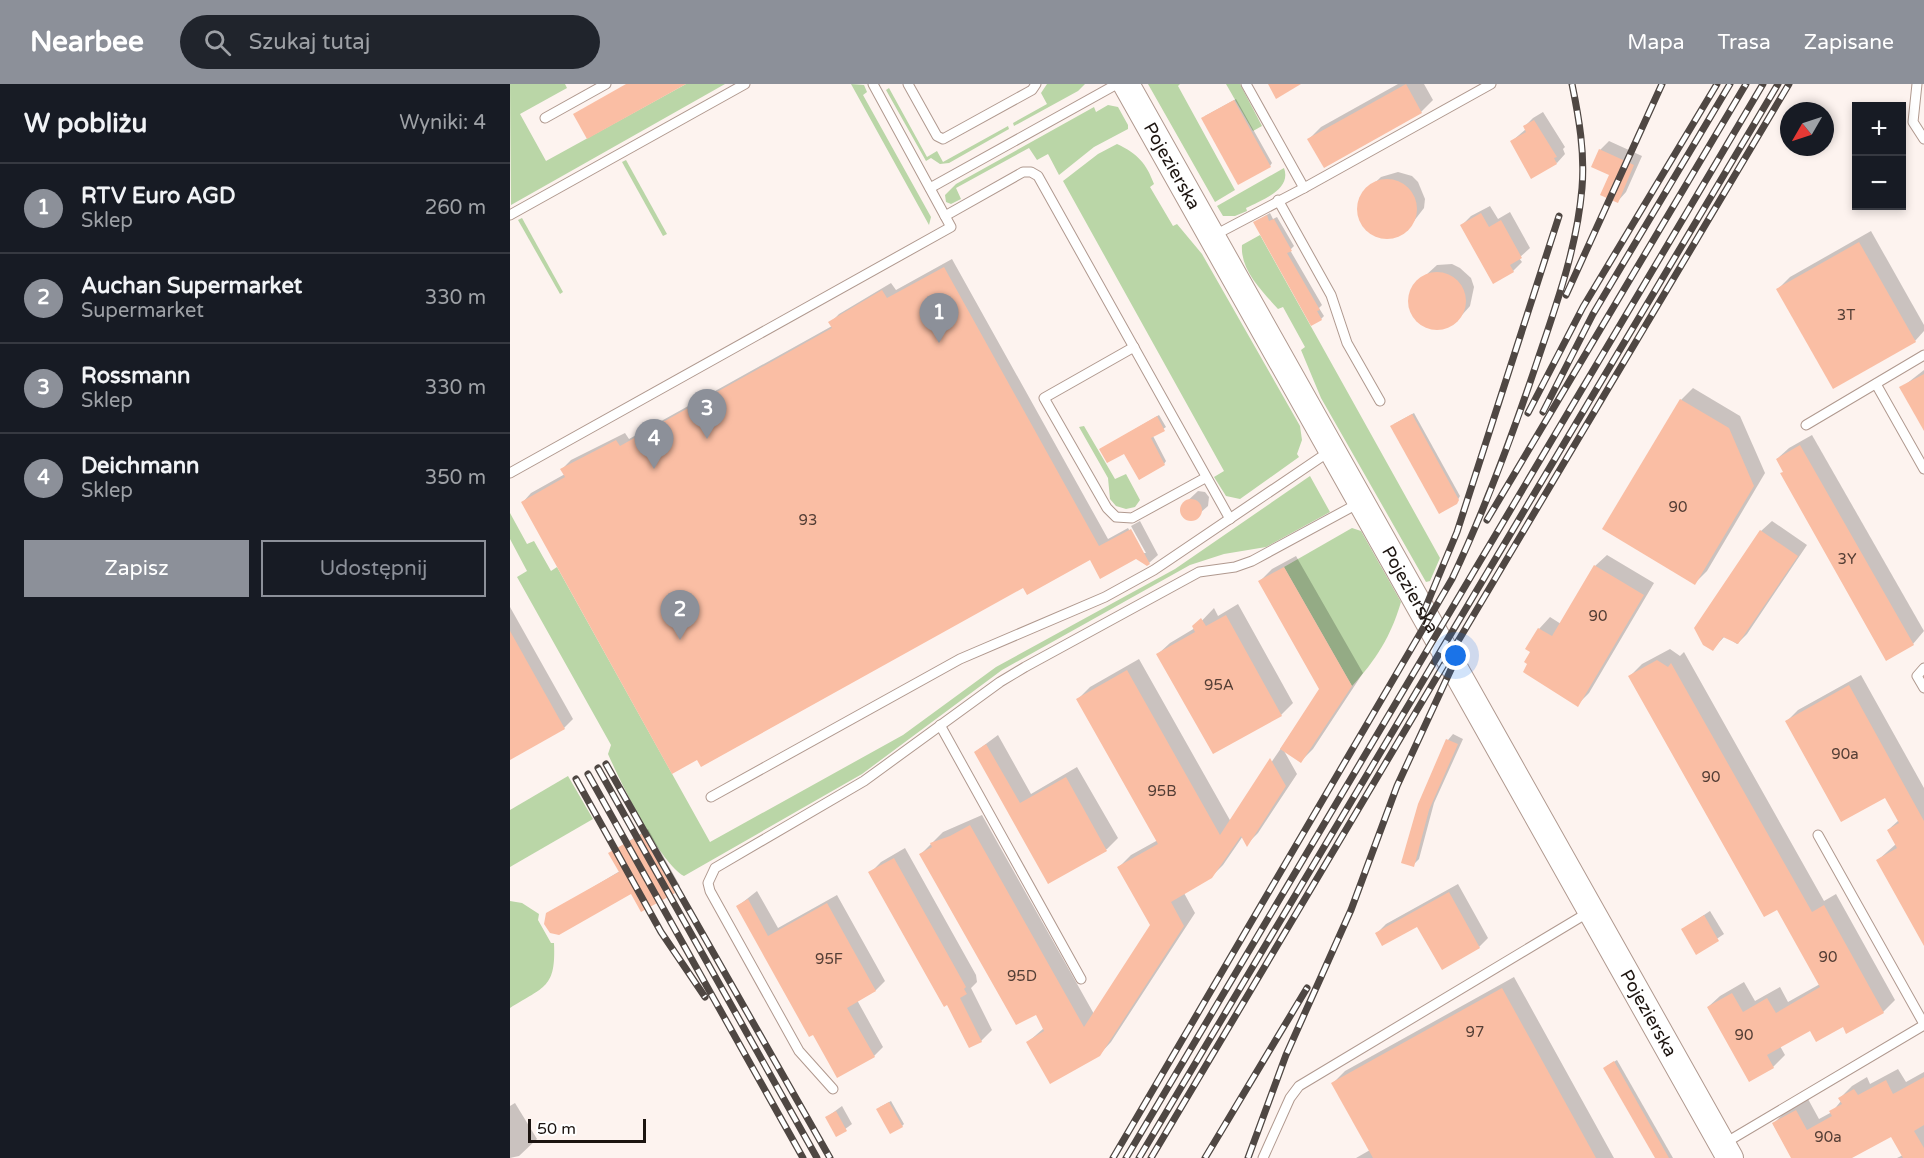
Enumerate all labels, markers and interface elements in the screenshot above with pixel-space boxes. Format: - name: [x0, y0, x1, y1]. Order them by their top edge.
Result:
- search box: [180, 15, 600, 69]
- text: Nearbee: [30, 25, 144, 59]
- icon: search: [201, 26, 234, 59]
- text: Szukaj tutaj: [249, 29, 370, 55]
- text: Mapa: [1627, 30, 1684, 55]
- text: Trasa: [1717, 30, 1771, 55]
- text: Zapisane: [1804, 30, 1894, 55]
- north arrow: [1780, 102, 1834, 156]
- map controls: [1852, 102, 1906, 210]
- button: +: [1852, 102, 1906, 156]
- text: W pobliżu: [24, 108, 147, 139]
- text: Wyniki: 4: [399, 111, 486, 135]
- street label: Pojezierska: [1139, 118, 1205, 213]
- button: −: [1852, 156, 1906, 210]
- text: RTV Euro AGD: [81, 183, 236, 209]
- text: 1: [37, 196, 50, 220]
- text: 260 m: [425, 196, 486, 220]
- text: Sklep: [81, 209, 133, 233]
- text: Auchan Supermarket: [81, 273, 302, 299]
- text: 2: [37, 286, 50, 310]
- text: 330 m: [425, 286, 486, 310]
- pin: 1: [920, 294, 958, 343]
- text: Supermarket: [81, 299, 204, 323]
- house number: 3T: [1837, 306, 1855, 324]
- text: Rossmann: [81, 363, 191, 389]
- text: 3: [37, 376, 50, 400]
- text: 330 m: [425, 376, 486, 400]
- text: Sklep: [81, 389, 133, 413]
- pin: 3: [688, 390, 726, 439]
- pin: 4: [634, 420, 674, 469]
- text: Deichmann: [81, 453, 200, 479]
- text: 4: [37, 466, 50, 490]
- text: 350 m: [425, 466, 486, 490]
- text: Sklep: [81, 479, 133, 503]
- house number: 90: [1669, 498, 1687, 516]
- house number: 93: [799, 511, 817, 529]
- button: Zapisz: [24, 540, 249, 597]
- button: Udostępnij: [261, 540, 486, 597]
- street label: Pojezierska: [1377, 542, 1444, 637]
- house number: 3Y: [1837, 550, 1857, 568]
- pin: 2: [660, 590, 700, 640]
- house number: 90: [1589, 607, 1607, 625]
- your location: [1441, 641, 1470, 670]
- house number: 95A: [1204, 676, 1234, 694]
- house number: 90a: [1831, 745, 1859, 763]
- house number: 90: [1702, 768, 1720, 786]
- house number: 95B: [1147, 782, 1177, 800]
- house number: 90: [1819, 948, 1837, 966]
- house number: 95F: [815, 950, 843, 968]
- street label: Pojezierska: [1615, 966, 1682, 1061]
- house number: 95D: [1007, 967, 1037, 985]
- house number: 97: [1466, 1023, 1484, 1041]
- house number: 90: [1735, 1026, 1753, 1044]
- scale bar: [528, 1116, 646, 1144]
- text: 50 m: [537, 1119, 576, 1139]
- house number: 90a: [1814, 1128, 1842, 1146]

